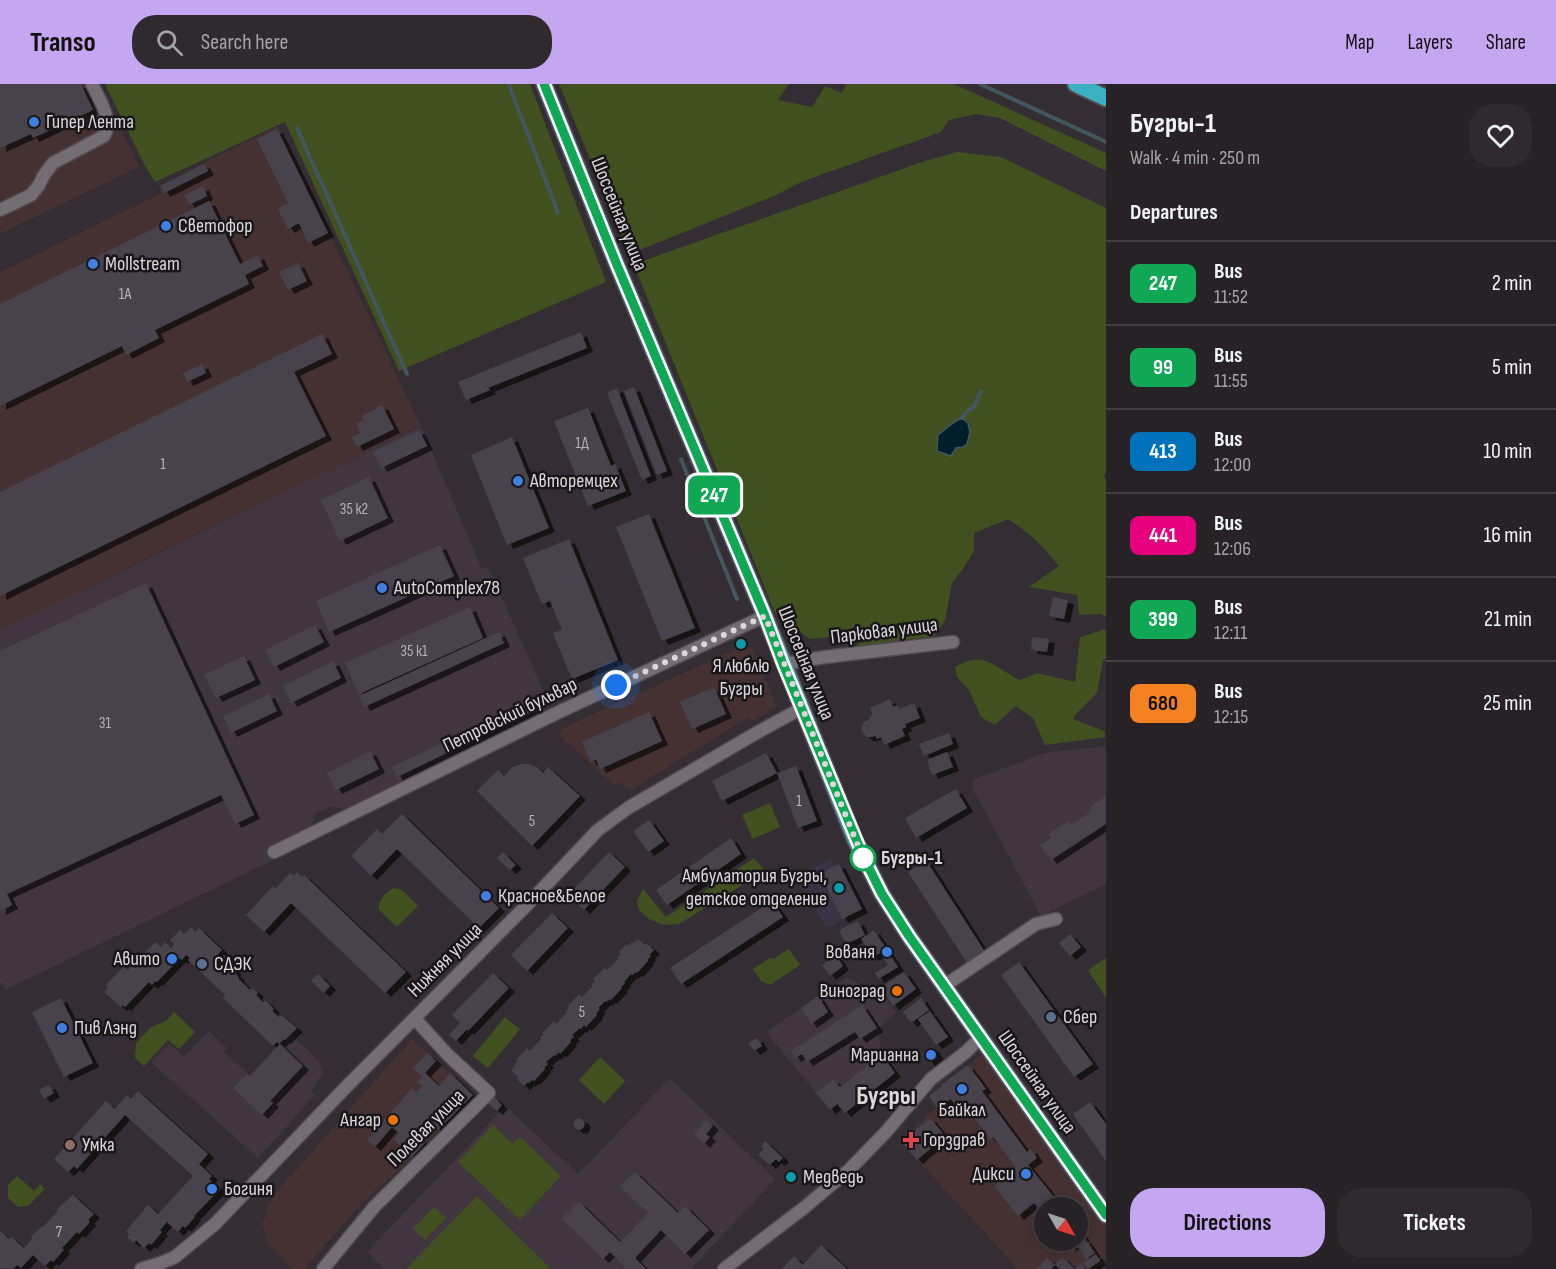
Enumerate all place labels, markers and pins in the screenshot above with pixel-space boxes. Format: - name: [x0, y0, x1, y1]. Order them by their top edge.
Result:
- place label: Гипер Лента: [46, 110, 134, 134]
- marker: Гипер Лента: [27, 115, 41, 129]
- place label: Светофор: [178, 214, 253, 238]
- marker: Светофор: [159, 219, 173, 233]
- place label: Mollstream: [105, 252, 180, 276]
- marker: Mollstream: [86, 257, 100, 271]
- place label: Авторемцех: [529, 469, 618, 493]
- marker: Авторемцех: [511, 474, 525, 488]
- place label: AutoComplex78: [393, 576, 500, 600]
- marker: AutoComplex78: [375, 581, 389, 595]
- marker: Я люблю Бугры: [734, 637, 748, 651]
- place label: Я люблю Бугры: [712, 654, 770, 701]
- marker: Бугры-1: [850, 845, 876, 871]
- place label: Бугры-1: [881, 846, 943, 870]
- place label: Амбулатория Бугры, детское отделение: [681, 864, 827, 911]
- marker: Амбулатория Бугры, детское отделение: [832, 881, 846, 895]
- place label: Красное&Белое: [498, 884, 606, 908]
- marker: Красное&Белое: [479, 889, 493, 903]
- place label: Вованя: [826, 940, 875, 964]
- marker: Вованя: [880, 945, 894, 959]
- place label: Авито: [113, 947, 160, 971]
- marker: Авито: [165, 952, 179, 966]
- place label: СДЭК: [214, 952, 252, 976]
- marker: СДЭК: [195, 957, 209, 971]
- place label: Виноград: [819, 979, 885, 1003]
- marker: Виноград: [890, 984, 904, 998]
- place label: Сбер: [1063, 1005, 1097, 1029]
- marker: Сбер: [1044, 1010, 1058, 1024]
- place label: Пив Лэнд: [74, 1016, 137, 1040]
- marker: Пив Лэнд: [55, 1021, 69, 1035]
- place label: Марианна: [851, 1043, 919, 1067]
- marker: Марианна: [924, 1048, 938, 1062]
- marker: Байкал: [955, 1082, 969, 1096]
- place label: Байкал: [939, 1098, 985, 1122]
- place label: Ангар: [339, 1108, 381, 1132]
- marker: Ангар: [386, 1113, 400, 1127]
- place label: Горздрав: [923, 1128, 985, 1152]
- place label: Умка: [82, 1133, 115, 1157]
- marker: Горздрав: [904, 1133, 918, 1147]
- marker: Умка: [63, 1138, 77, 1152]
- place label: Дикси: [972, 1162, 1014, 1186]
- place label: Медведь: [803, 1165, 864, 1189]
- marker: Дикси: [1019, 1167, 1033, 1181]
- marker: Медведь: [784, 1170, 798, 1184]
- place label: Богиня: [224, 1177, 273, 1201]
- marker: Богиня: [205, 1182, 219, 1196]

